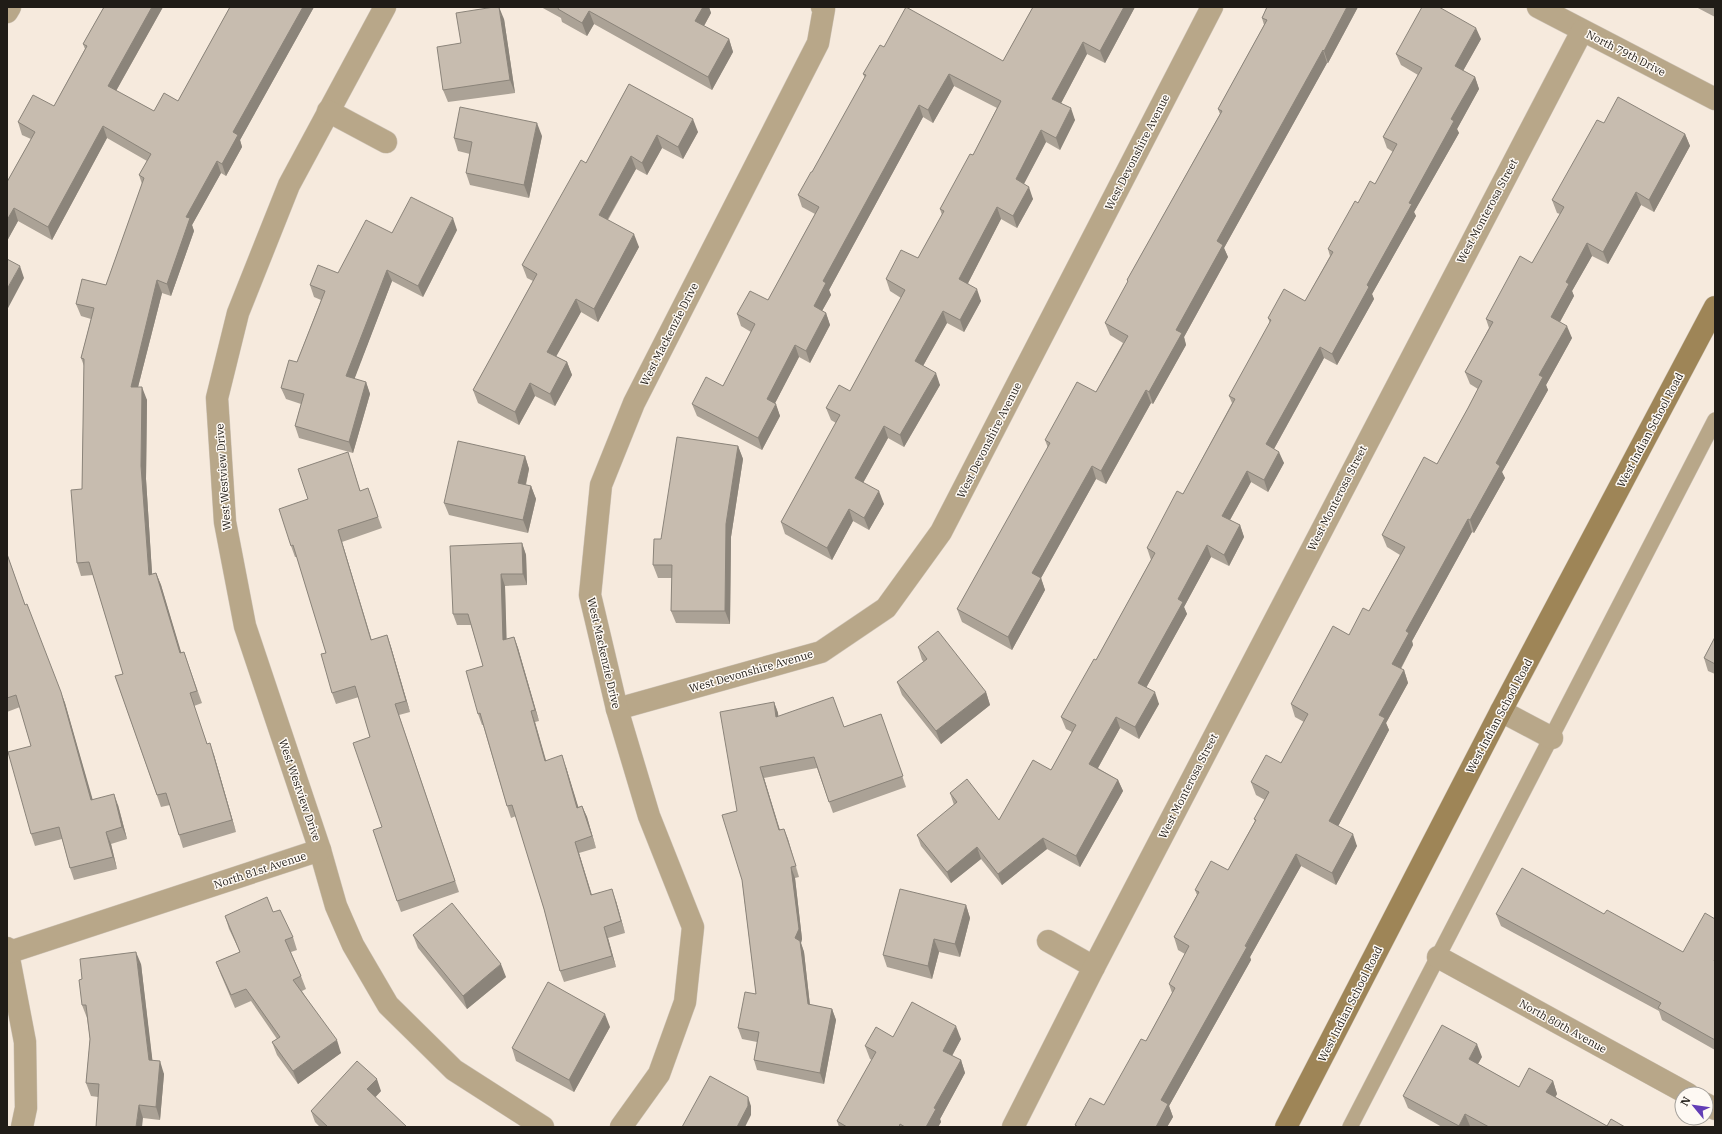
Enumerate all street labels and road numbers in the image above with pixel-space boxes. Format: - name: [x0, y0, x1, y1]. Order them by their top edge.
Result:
- street label: North 79th Drive: [1584, 27, 1668, 79]
- street label: West Devonshire Avenue: [1102, 92, 1172, 212]
- street label: West Monterosa Street: [1454, 156, 1521, 266]
- street label: West Mackenzie Drive: [637, 280, 701, 388]
- street label: West Indian School Road: [1614, 370, 1686, 490]
- street label: West Devonshire Avenue: [954, 380, 1024, 500]
- street label: West Westview Drive: [212, 423, 234, 531]
- street label: West Monterosa Street: [1304, 443, 1370, 553]
- street label: West Mackenzie Drive: [584, 596, 624, 710]
- street label: West Devonshire Avenue: [687, 647, 815, 695]
- street label: West Indian School Road: [1463, 656, 1535, 776]
- street label: West Monterosa Street: [1155, 731, 1221, 841]
- street label: West Westview Drive: [276, 737, 324, 843]
- street label: North 81st Avenue: [212, 848, 308, 892]
- street label: West Indian School Road: [1315, 944, 1385, 1064]
- street label: North 80th Avenue: [1517, 996, 1609, 1056]

